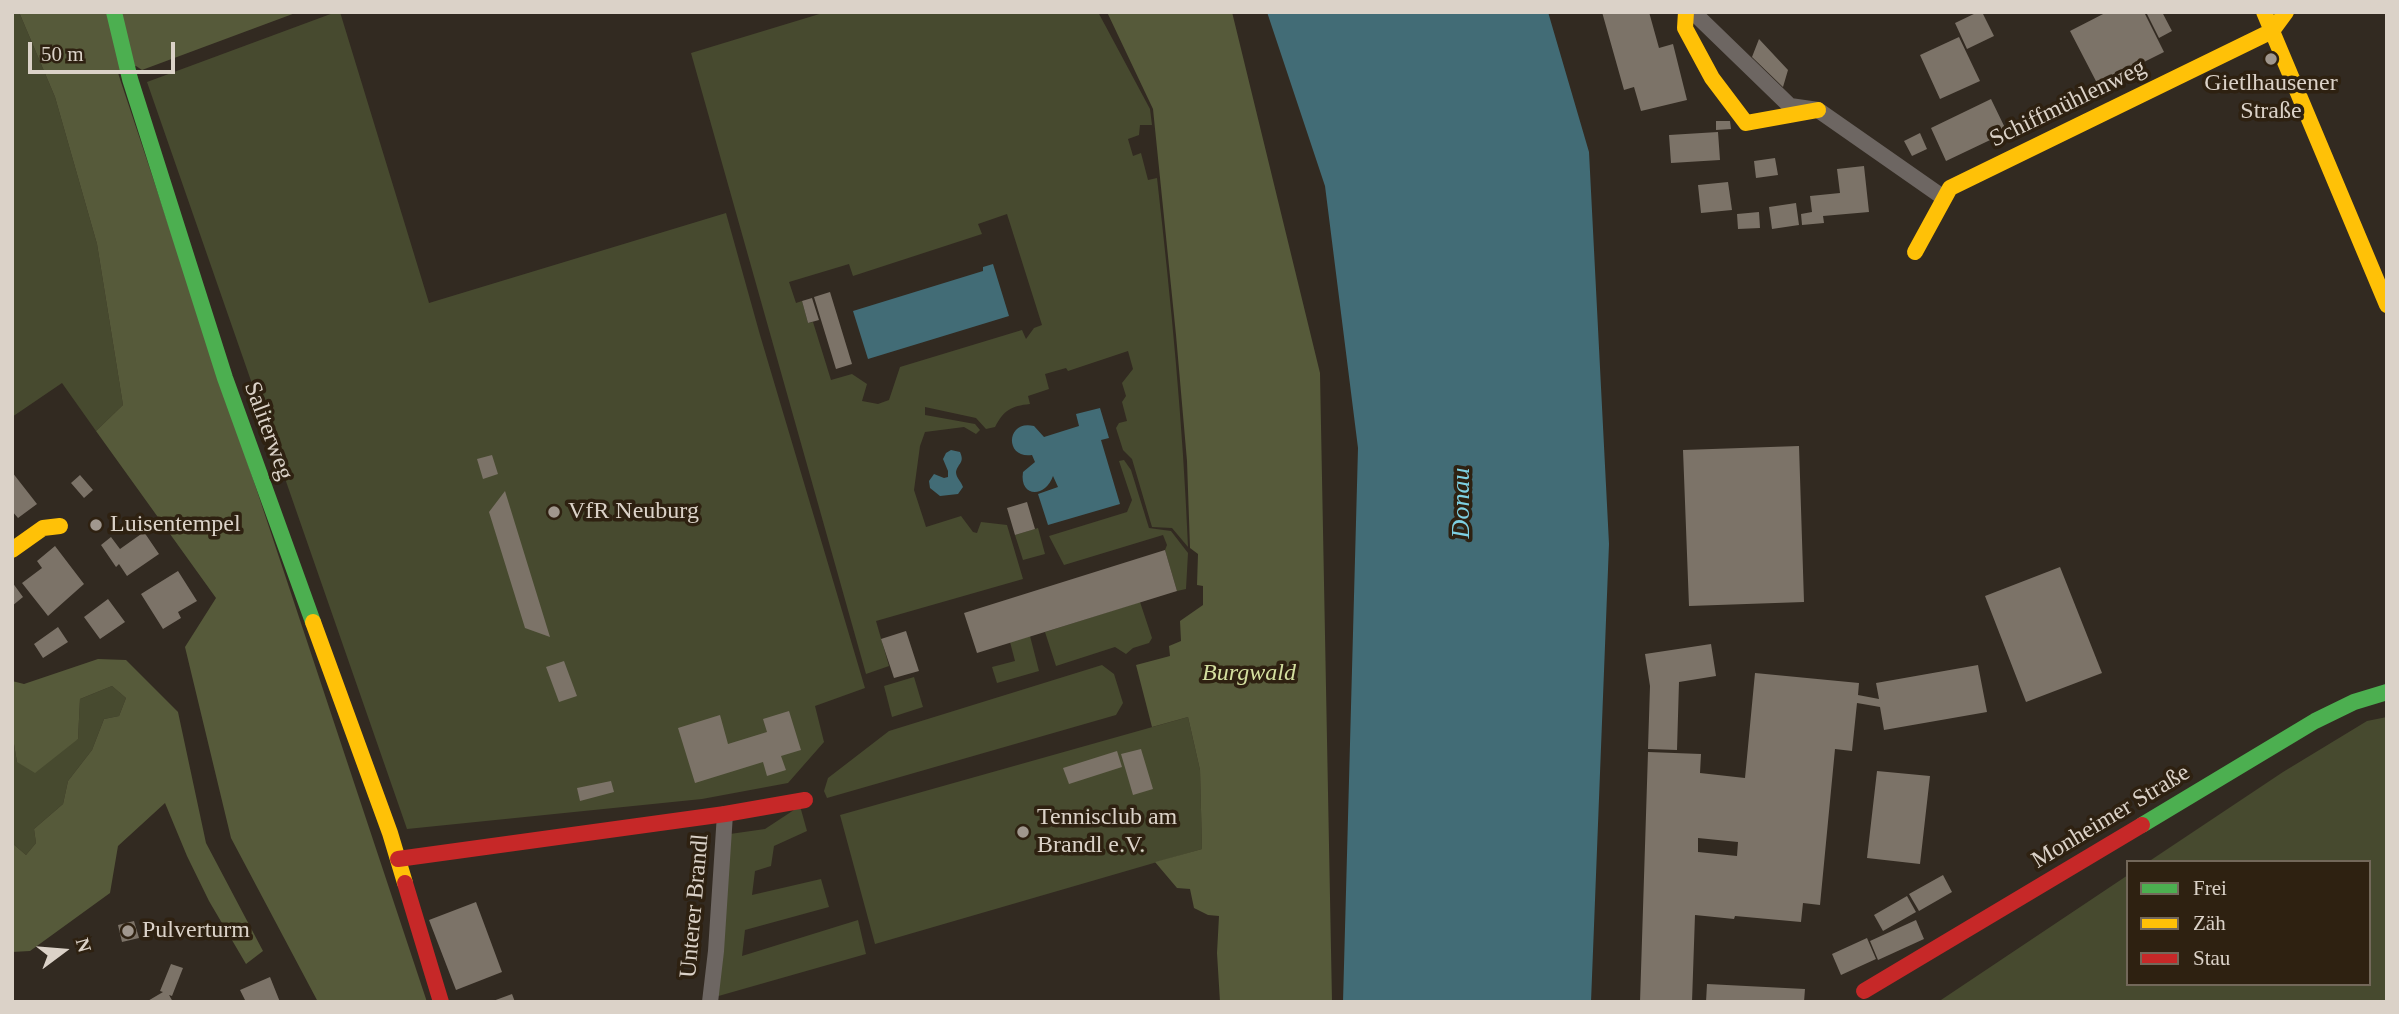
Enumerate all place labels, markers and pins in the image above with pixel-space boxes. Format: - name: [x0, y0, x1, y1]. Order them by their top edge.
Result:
- marker: Gietlhausener Straße: [2263, 51, 2279, 67]
- place label: Gietlhausener Straße: [2204, 70, 2338, 126]
- place label: VfR Neuburg: [568, 498, 699, 526]
- marker: VfR Neuburg: [546, 504, 562, 520]
- place label: Luisentempel: [110, 511, 241, 539]
- marker: Luisentempel: [88, 517, 104, 533]
- place label: Tennisclub am Brandl e.V.: [1037, 804, 1177, 860]
- marker: Tennisclub am Brandl e.V.: [1015, 824, 1031, 840]
- place label: Pulverturm: [142, 917, 250, 945]
- marker: Pulverturm: [120, 923, 136, 939]

